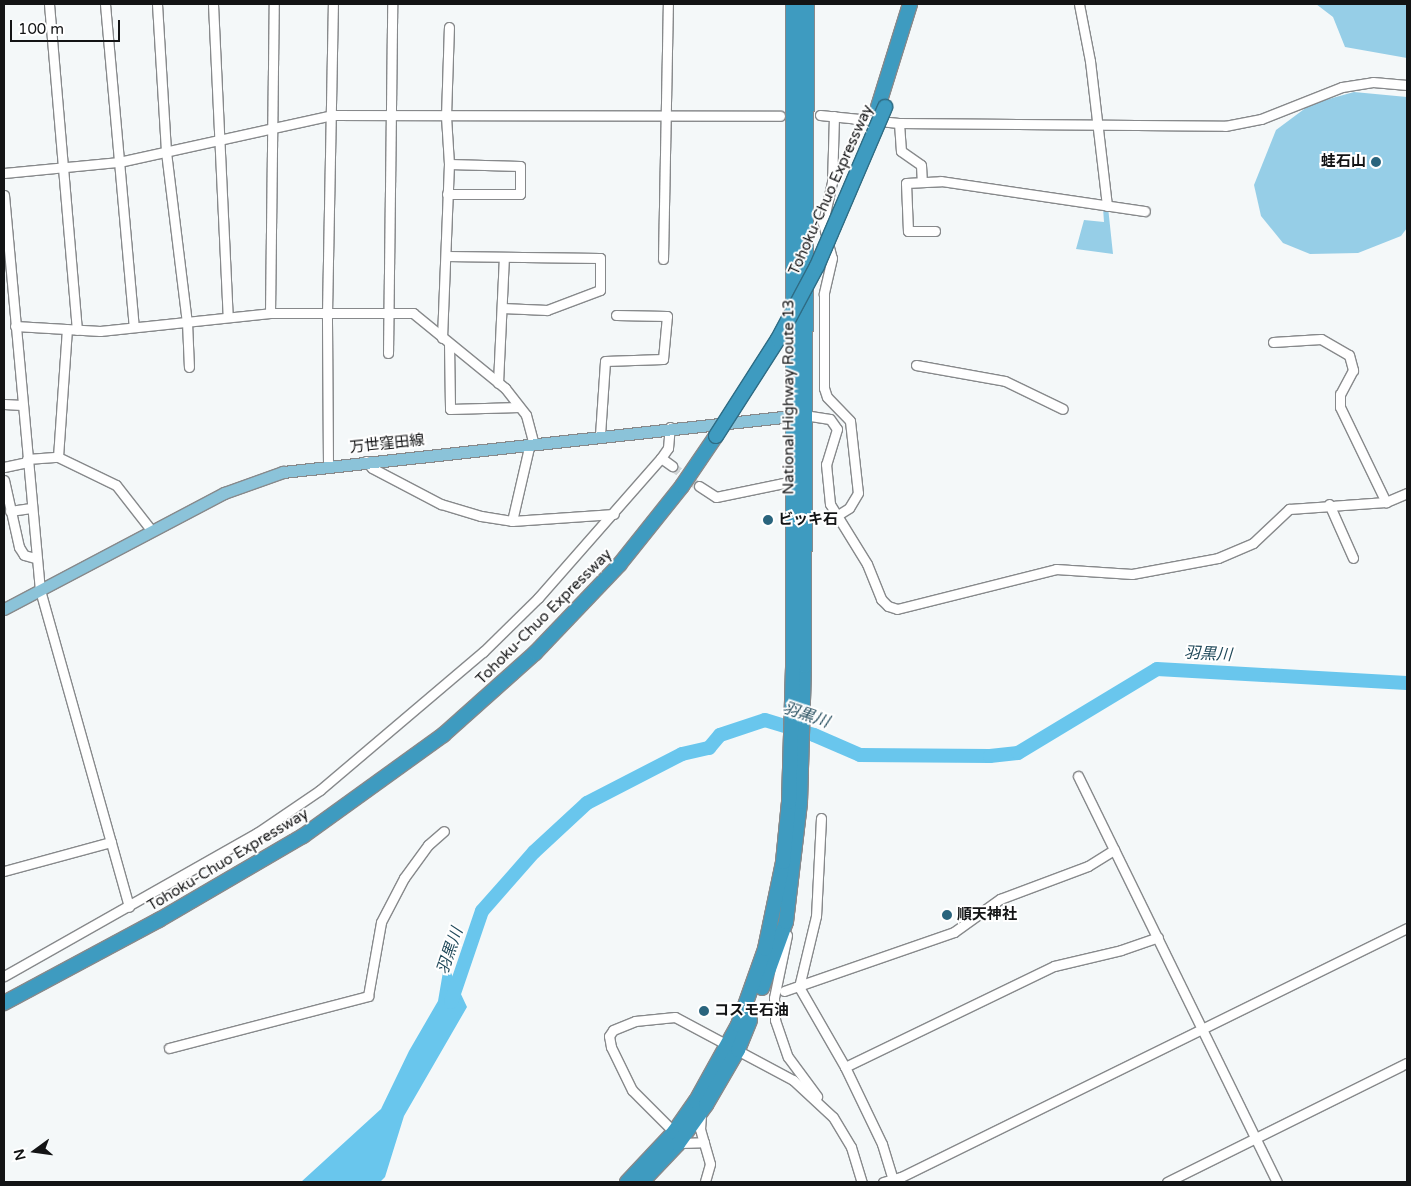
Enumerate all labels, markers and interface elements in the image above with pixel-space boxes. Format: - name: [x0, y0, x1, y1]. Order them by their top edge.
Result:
- scale bar: [12, 10, 122, 42]
- text: 100 m: [18, 20, 64, 38]
- street label: Tohoku-Chuo Expressway: [785, 102, 877, 278]
- place label: 蛙石山: [1321, 153, 1366, 171]
- marker: 蛙石山: [1370, 156, 1382, 168]
- street label: National Highway Route 13: [780, 299, 798, 495]
- street label: 万世窪田線: [349, 431, 425, 457]
- place label: ビッキ石: [778, 511, 838, 529]
- marker: ビッキ石: [762, 514, 774, 526]
- street label: Tohoku-Chuo Expressway: [472, 545, 616, 689]
- water label: 羽黒川: [1184, 643, 1232, 665]
- water label: 羽黒川: [780, 698, 832, 732]
- street label: Tohoku-Chuo Expressway: [144, 805, 312, 915]
- place label: 順天神社: [957, 906, 1017, 924]
- marker: 順天神社: [941, 909, 953, 921]
- water label: 羽黒川: [433, 925, 467, 977]
- place label: コスモ石油: [714, 1002, 789, 1020]
- marker: コスモ石油: [698, 1005, 710, 1017]
- north arrow: [10, 1126, 60, 1176]
- text: N: [10, 1147, 30, 1162]

